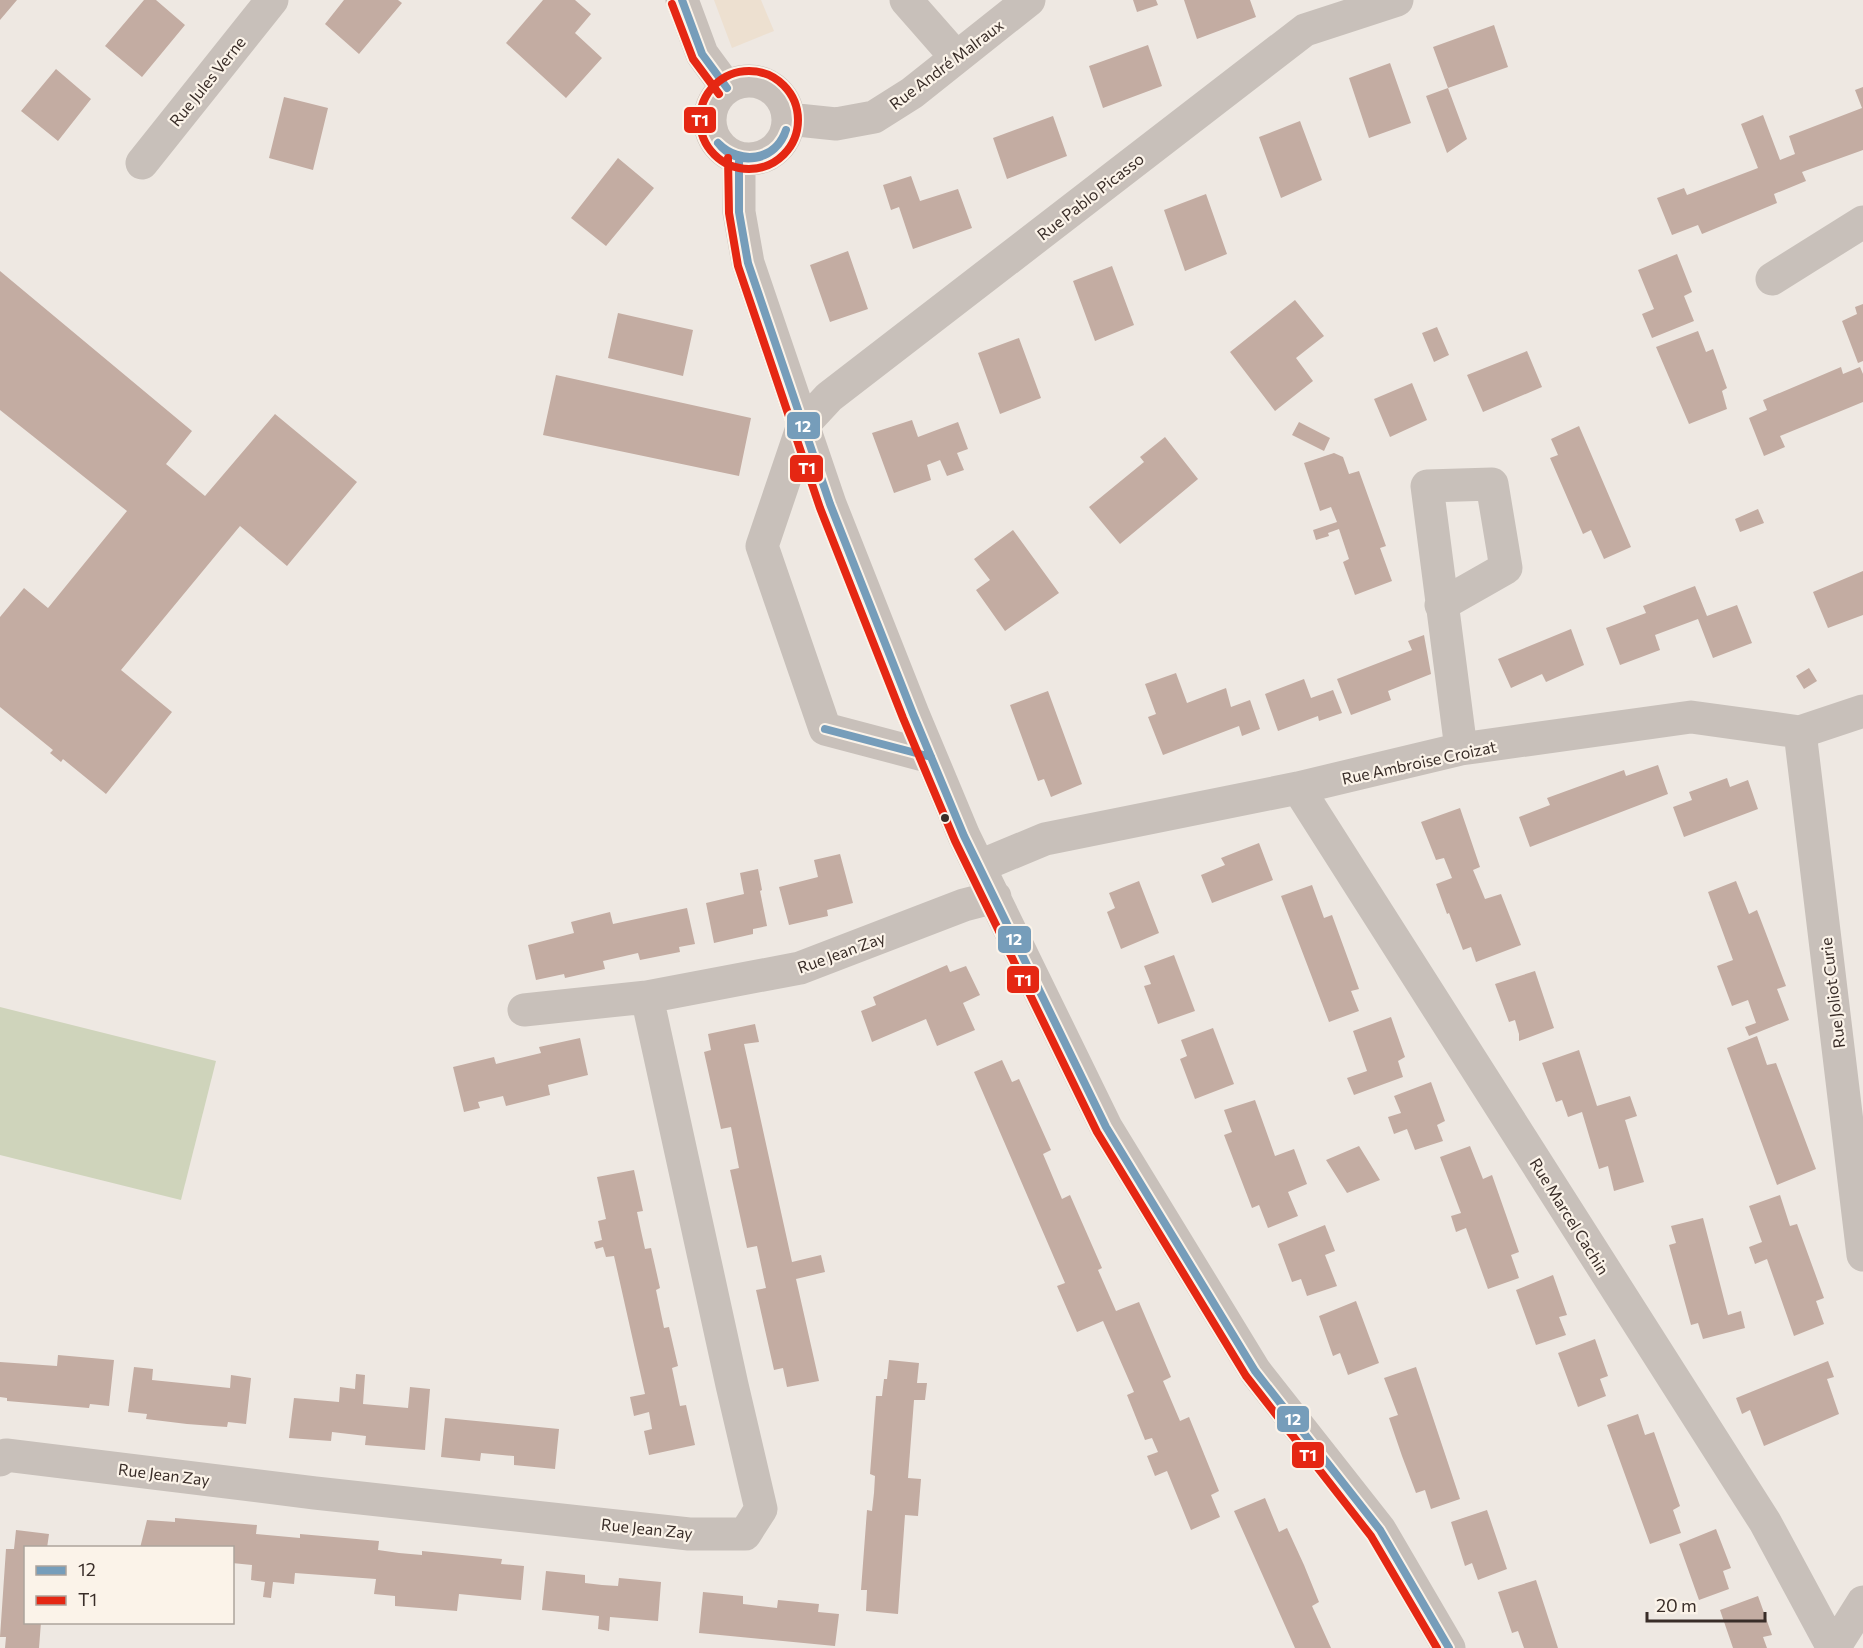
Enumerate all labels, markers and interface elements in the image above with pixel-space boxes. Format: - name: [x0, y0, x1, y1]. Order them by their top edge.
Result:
- street label: Rue André Malraux: [885, 15, 1007, 113]
- street label: Rue Jules Verne: [165, 32, 249, 130]
- line badge: T1: [683, 106, 717, 134]
- text: T1: [691, 110, 709, 129]
- street label: Rue Pablo Picasso: [1033, 148, 1147, 244]
- line badge: 12: [786, 411, 821, 440]
- text: 12: [795, 416, 811, 435]
- line badge: T1: [789, 454, 824, 483]
- text: T1: [798, 458, 816, 477]
- street label: Rue Ambroise Croizat: [1340, 736, 1499, 788]
- unlabelled marker: [939, 812, 951, 824]
- line badge: 12: [997, 925, 1032, 954]
- street label: Rue Jean Zay: [795, 927, 887, 977]
- text: 12: [1006, 929, 1022, 948]
- street label: Rue Joliot Curie: [1816, 937, 1848, 1049]
- line badge: T1: [1006, 965, 1040, 994]
- text: T1: [1014, 970, 1032, 989]
- street label: Rue Marcel Cachin: [1526, 1154, 1614, 1278]
- line badge: 12: [1276, 1405, 1310, 1433]
- text: 12: [1285, 1409, 1301, 1428]
- line badge: T1: [1291, 1441, 1325, 1469]
- text: T1: [1299, 1445, 1317, 1464]
- street label: Rue Jean Zay: [117, 1459, 211, 1489]
- street label: Rue Jean Zay: [600, 1514, 694, 1542]
- legend: [24, 1546, 234, 1624]
- text: 12: [78, 1558, 96, 1580]
- scale bar: [1647, 1585, 1766, 1623]
- text: T1: [78, 1588, 97, 1610]
- text: 20 m: [1656, 1594, 1697, 1616]

